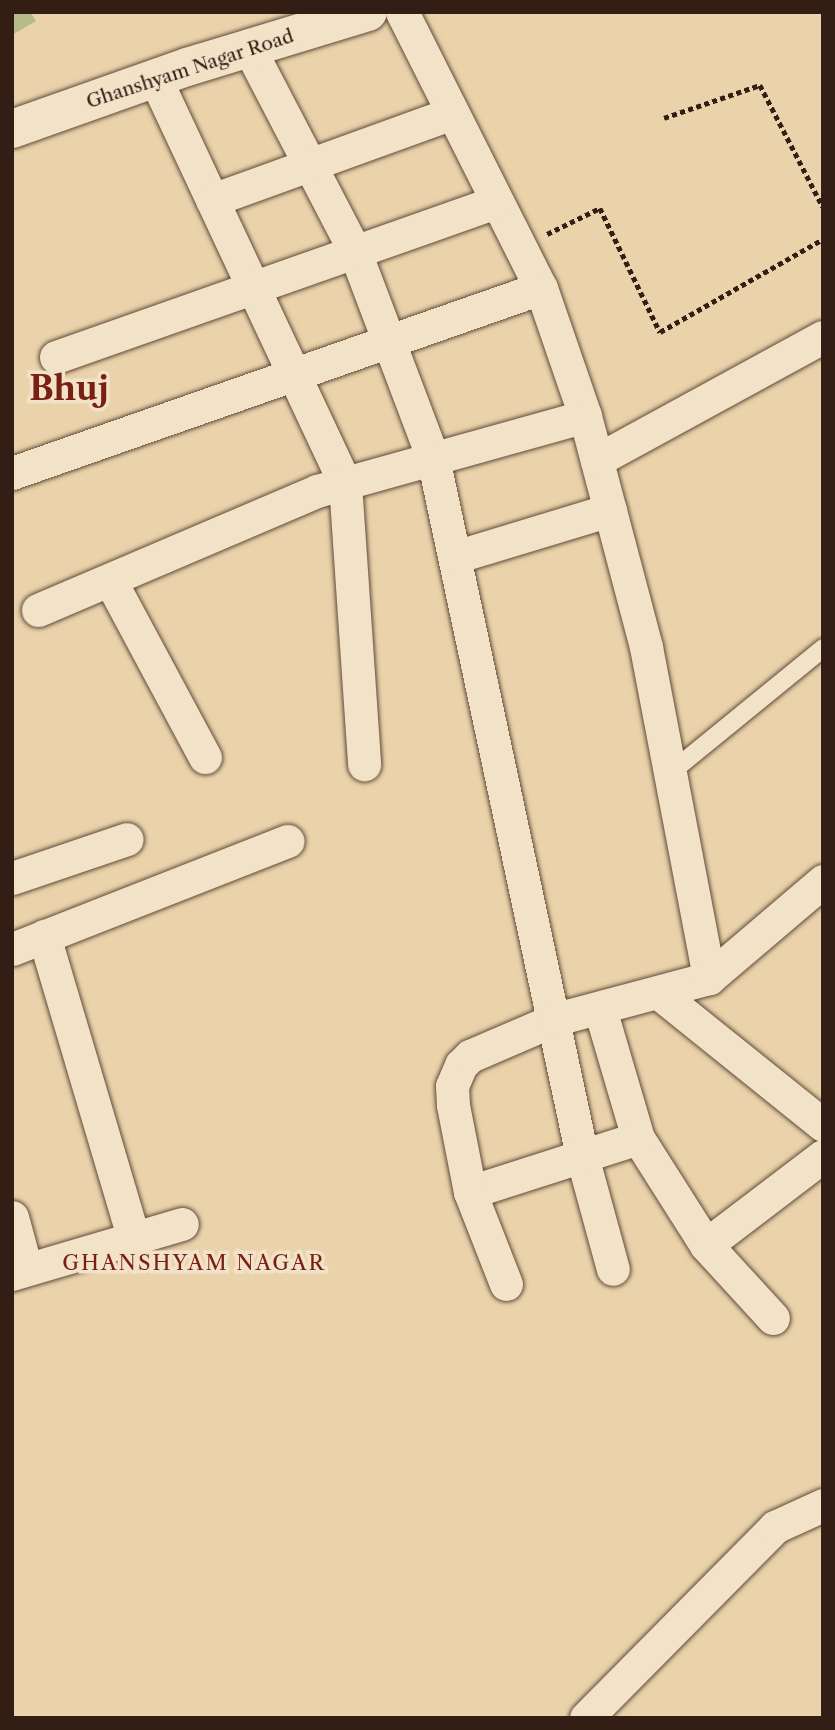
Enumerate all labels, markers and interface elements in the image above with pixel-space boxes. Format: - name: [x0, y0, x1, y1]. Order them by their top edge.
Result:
- street label: Ghanshyam Nagar Road: [83, 25, 297, 113]
- district label: Bhuj: [29, 369, 109, 409]
- district label: GHANSHYAM NAGAR: [64, 1250, 324, 1276]

